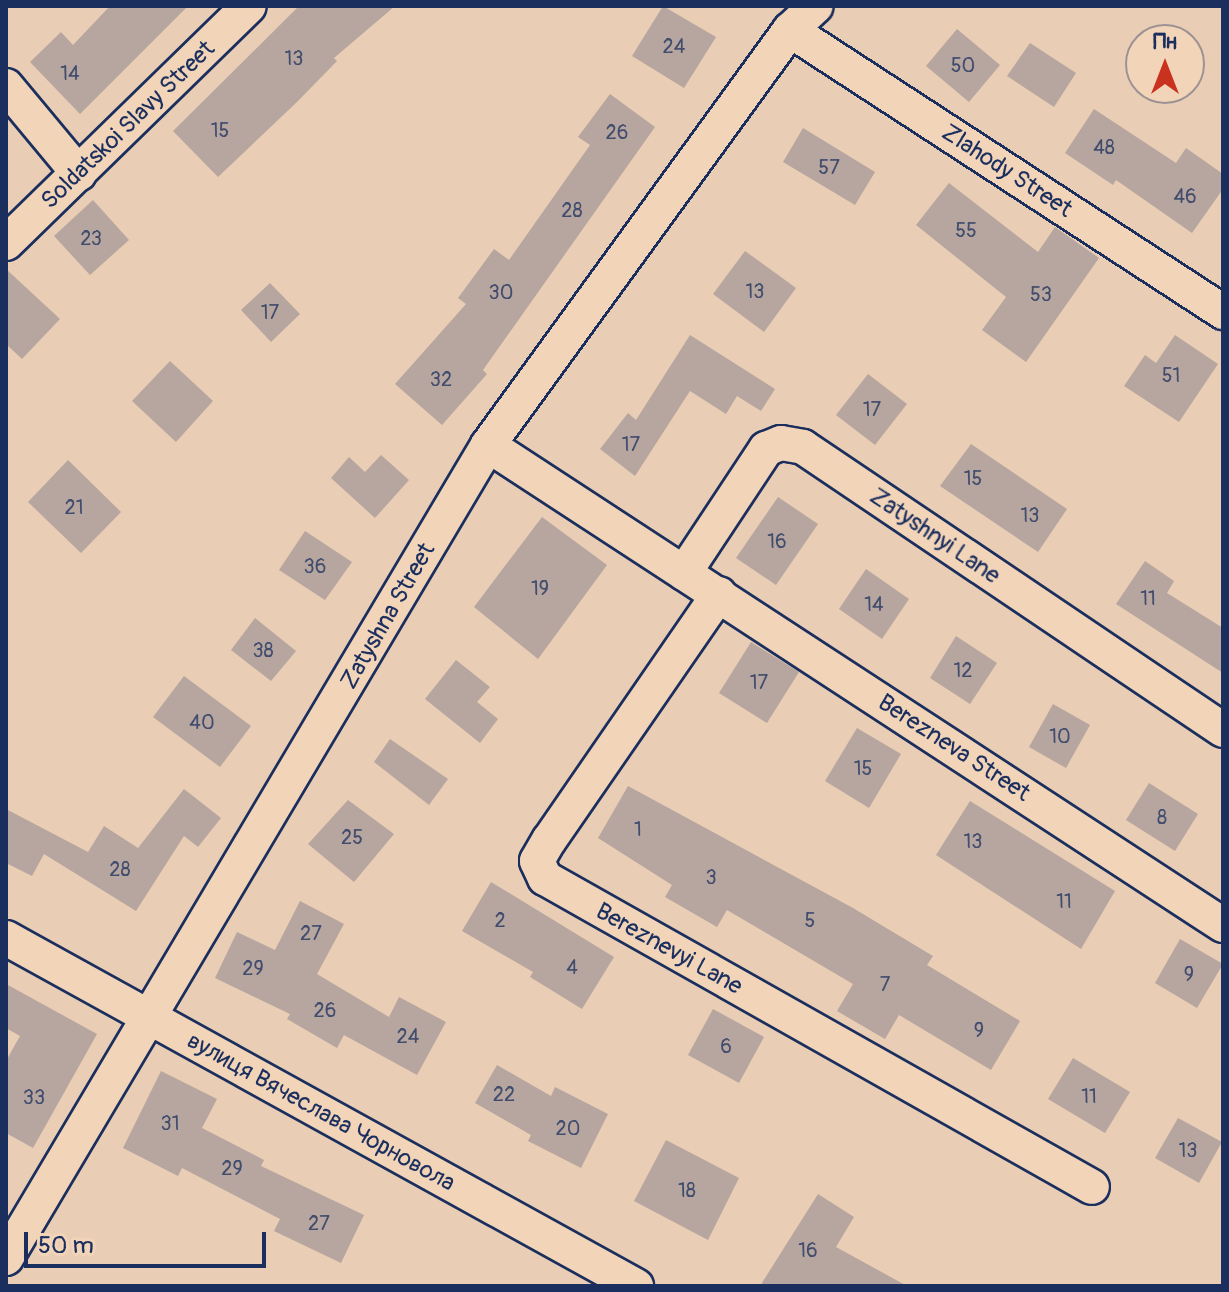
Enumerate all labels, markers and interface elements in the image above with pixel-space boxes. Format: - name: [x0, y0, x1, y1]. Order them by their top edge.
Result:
- north arrow: [1125, 24, 1205, 104]
- text: Пн: [1153, 28, 1177, 56]
- house number: 24: [663, 34, 685, 58]
- street label: Soldatskoi Slavy Street: [35, 35, 221, 215]
- house number: 13: [285, 46, 303, 70]
- house number: 50: [951, 53, 975, 77]
- house number: 14: [60, 61, 80, 85]
- house number: 15: [211, 118, 229, 142]
- street label: Zlahody Street: [936, 118, 1078, 224]
- house number: 26: [606, 120, 628, 144]
- house number: 48: [1093, 135, 1115, 159]
- house number: 57: [818, 155, 840, 179]
- house number: 46: [1173, 184, 1197, 208]
- house number: 28: [561, 198, 583, 222]
- house number: 55: [955, 218, 977, 242]
- house number: 23: [80, 226, 102, 250]
- house number: 13: [746, 279, 764, 303]
- house number: 30: [489, 280, 513, 304]
- house number: 53: [1030, 282, 1052, 306]
- house number: 17: [261, 300, 279, 324]
- house number: 51: [1162, 363, 1180, 387]
- house number: 32: [430, 367, 452, 391]
- house number: 17: [863, 397, 881, 421]
- house number: 17: [622, 432, 640, 456]
- house number: 15: [964, 466, 982, 490]
- street label: Zatyshnyi Lane: [864, 482, 1006, 590]
- house number: 21: [65, 495, 83, 519]
- house number: 13: [1021, 503, 1039, 527]
- house number: 16: [767, 529, 787, 553]
- street label: Zatyshna Street: [335, 538, 441, 694]
- house number: 36: [304, 554, 326, 578]
- house number: 19: [531, 576, 549, 600]
- house number: 11: [1140, 586, 1156, 610]
- house number: 14: [864, 592, 884, 616]
- house number: 38: [252, 638, 274, 662]
- house number: 12: [954, 658, 972, 682]
- house number: 17: [750, 670, 768, 694]
- street label: Berezneva Street: [873, 688, 1035, 808]
- house number: 40: [189, 710, 215, 734]
- house number: 10: [1049, 724, 1071, 748]
- house number: 15: [854, 756, 872, 780]
- house number: 8: [1157, 805, 1167, 829]
- house number: 1: [634, 817, 642, 841]
- house number: 25: [341, 825, 363, 849]
- house number: 13: [964, 829, 982, 853]
- house number: 28: [109, 857, 131, 881]
- house number: 3: [705, 865, 717, 889]
- house number: 11: [1056, 889, 1072, 913]
- street label: Bereznevyi Lane: [591, 897, 747, 1001]
- house number: 2: [494, 908, 506, 932]
- house number: 5: [805, 908, 815, 932]
- house number: 27: [300, 921, 322, 945]
- house number: 4: [566, 955, 578, 979]
- house number: 29: [242, 956, 264, 980]
- house number: 9: [1184, 962, 1194, 986]
- house number: 7: [880, 972, 890, 996]
- house number: 26: [314, 998, 336, 1022]
- house number: 9: [974, 1018, 984, 1042]
- house number: 24: [397, 1024, 419, 1048]
- street label: вулиця Вячеслава Чорновола: [182, 1026, 460, 1198]
- house number: 6: [720, 1034, 732, 1058]
- house number: 22: [493, 1082, 515, 1106]
- house number: 11: [1081, 1084, 1097, 1108]
- house number: 33: [23, 1085, 45, 1109]
- house number: 31: [161, 1111, 179, 1135]
- house number: 20: [556, 1116, 580, 1140]
- house number: 13: [1179, 1138, 1197, 1162]
- house number: 29: [221, 1156, 243, 1180]
- house number: 18: [678, 1178, 696, 1202]
- house number: 27: [308, 1211, 330, 1235]
- scale bar: [28, 1216, 270, 1266]
- text: 50 m: [38, 1231, 94, 1260]
- house number: 16: [798, 1238, 818, 1262]

